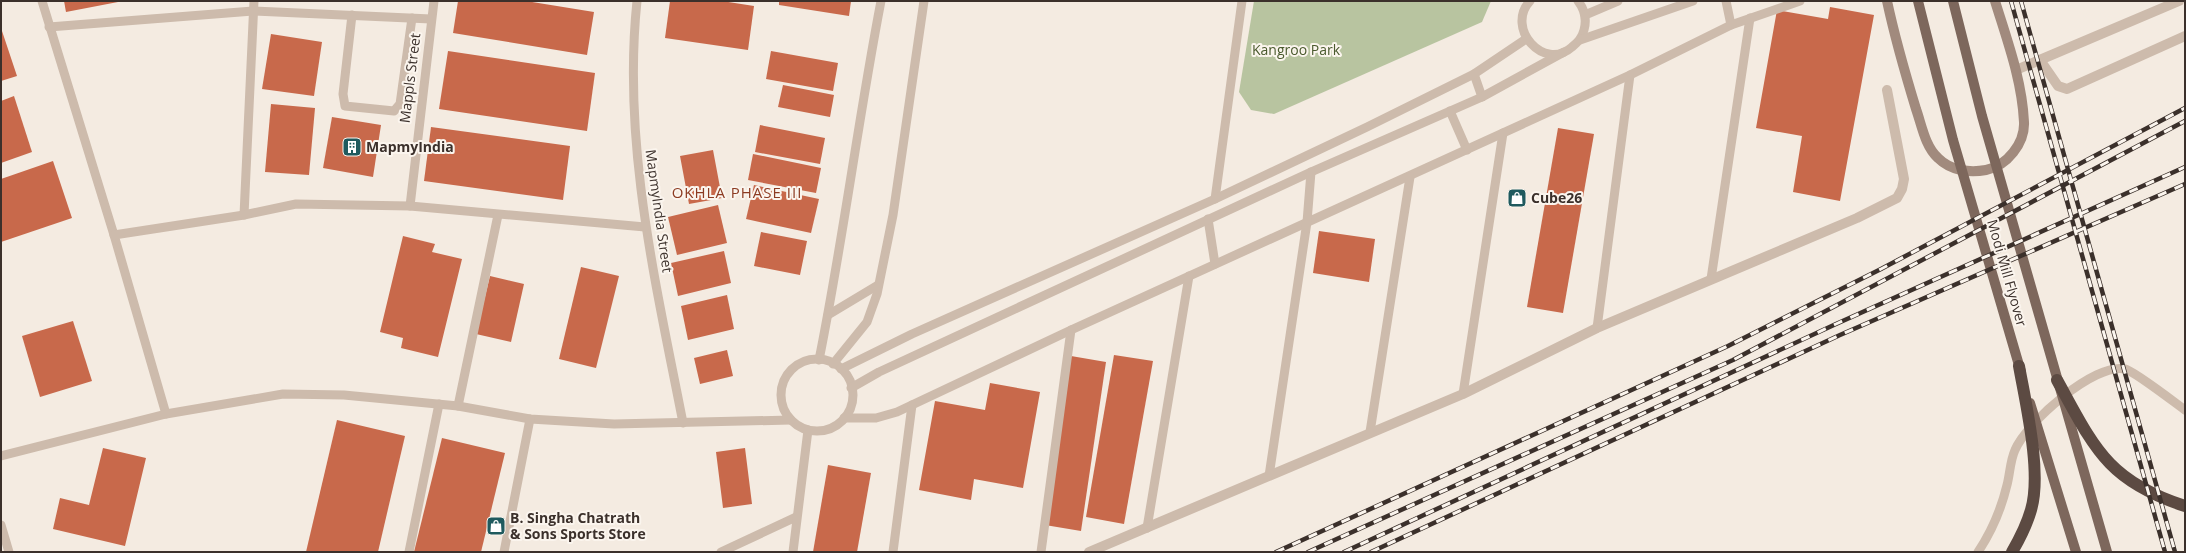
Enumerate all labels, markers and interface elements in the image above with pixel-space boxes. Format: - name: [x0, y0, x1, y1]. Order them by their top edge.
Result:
- street label: Mappls Street: [395, 32, 424, 124]
- park label: Kangroo Park: [1252, 40, 1341, 59]
- building icon: MapmyIndia: [341, 136, 363, 158]
- place label: MapmyIndia: [366, 137, 454, 156]
- street label: MapmyIndia Street: [641, 148, 678, 274]
- district label: OKHLA PHASE III: [672, 182, 802, 202]
- shop icon: Cube26: [1506, 187, 1528, 209]
- place label: Cube26: [1531, 188, 1582, 207]
- street label: Modi Mill Flyover: [1983, 217, 2032, 329]
- place label: B. Singha Chatrath & Sons Sports Store: [510, 508, 646, 543]
- shop icon: B. Singha Chatrath & Sons Sports Store: [485, 515, 507, 537]

